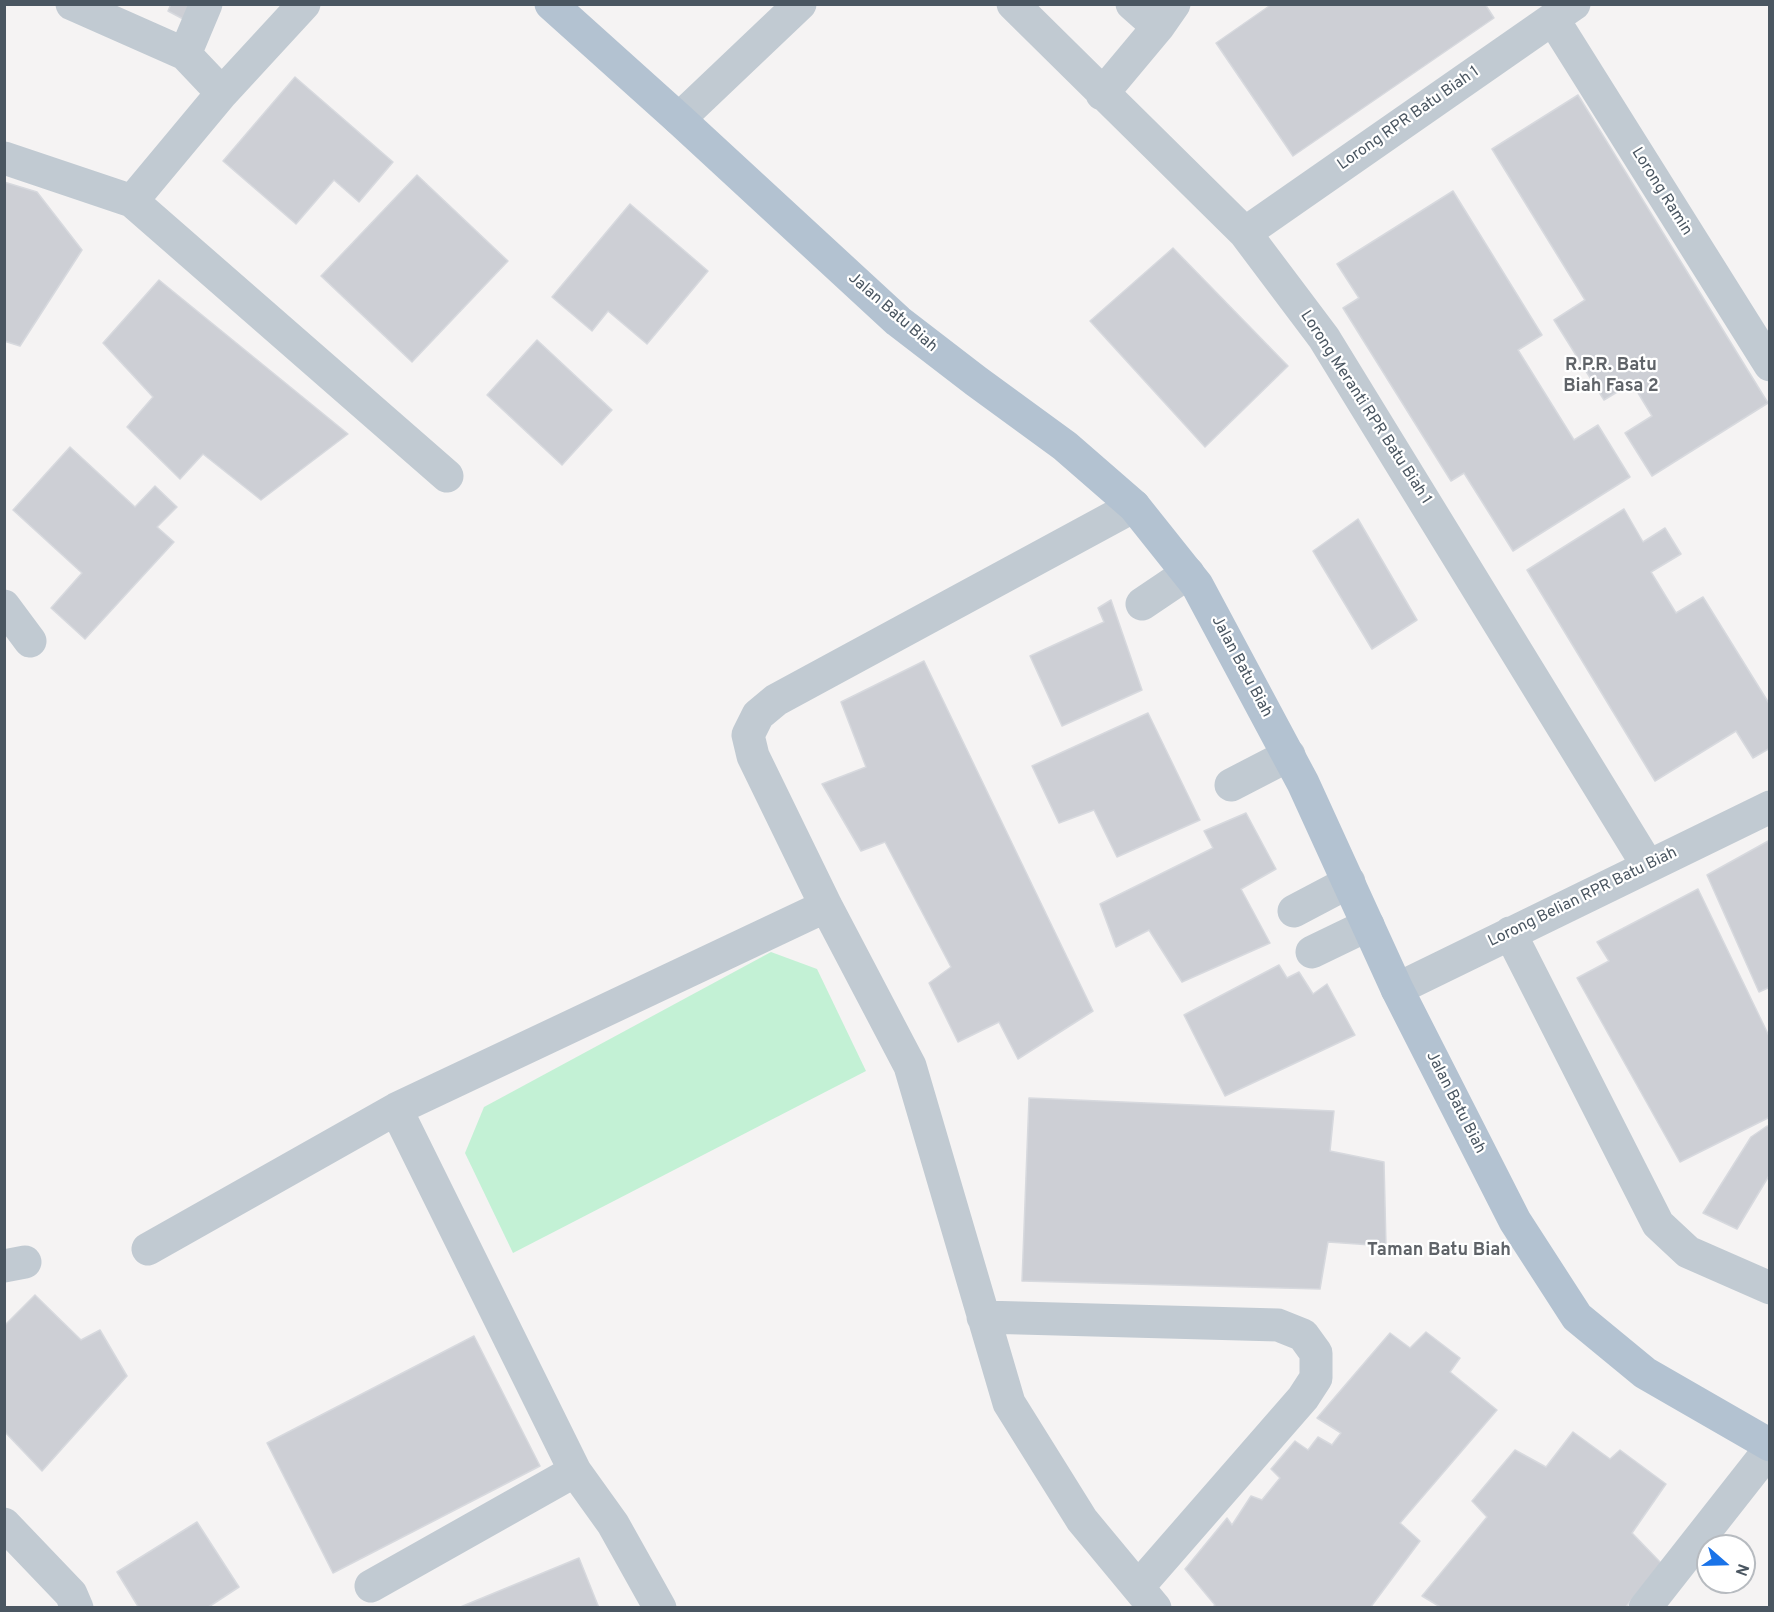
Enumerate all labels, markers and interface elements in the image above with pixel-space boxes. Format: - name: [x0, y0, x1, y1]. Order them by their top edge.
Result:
- street label: Lorong RPR Batu Biah 1: [1334, 63, 1484, 175]
- street label: Lorong Ramin: [1626, 144, 1696, 240]
- street label: Jalan Batu Biah: [843, 269, 941, 357]
- street label: Lorong Meranti RPR Batu Biah 1: [1295, 308, 1435, 508]
- district label: R.P.R. Batu Biah Fasa 2: [1563, 355, 1659, 398]
- street label: Jalan Batu Biah: [1206, 613, 1276, 721]
- street label: Lorong Belian RPR Batu Biah: [1485, 844, 1681, 952]
- street label: Jalan Batu Biah: [1421, 1049, 1489, 1157]
- district label: Taman Batu Biah: [1367, 1240, 1511, 1262]
- north arrow: [1696, 1534, 1756, 1594]
- text: N: [1730, 1561, 1752, 1578]

